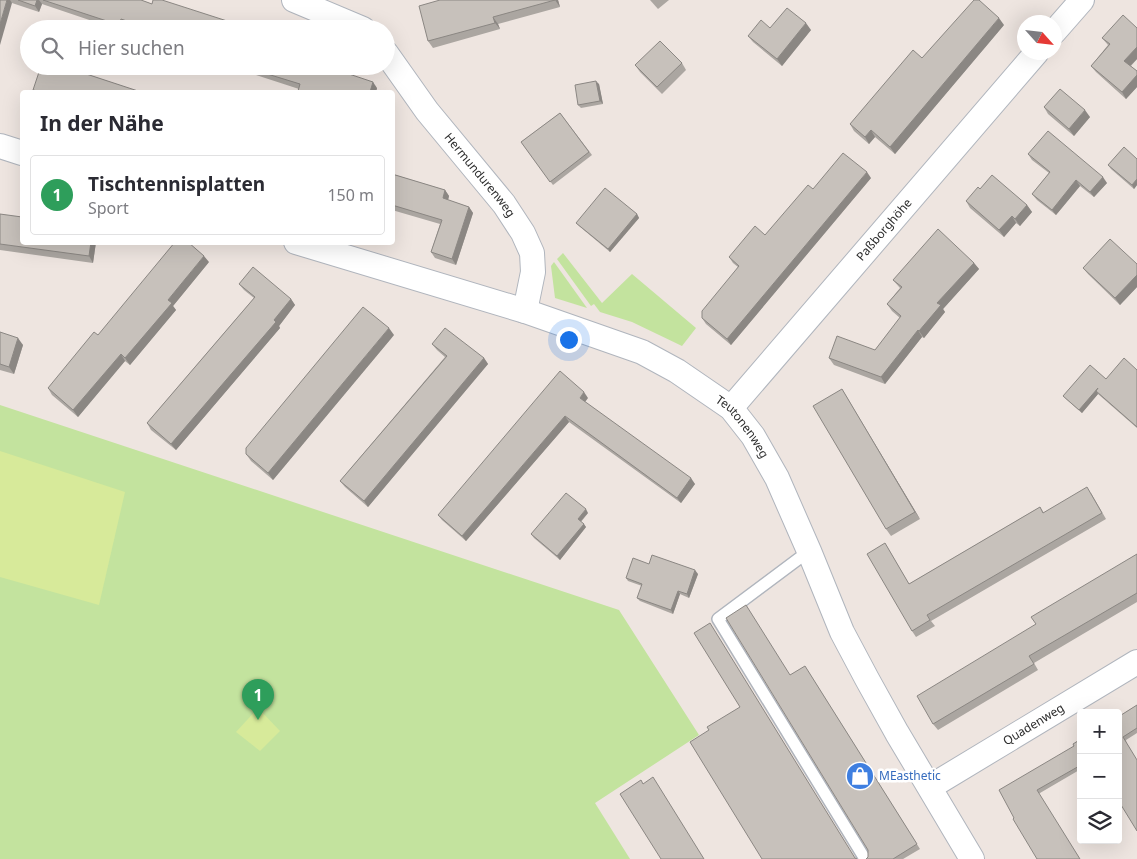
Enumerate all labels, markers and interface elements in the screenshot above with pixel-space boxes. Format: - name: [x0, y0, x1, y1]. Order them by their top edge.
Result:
- north arrow: [1017, 15, 1062, 60]
- search box: [20, 20, 395, 75]
- icon: search: [38, 34, 66, 62]
- text: Hier suchen: [78, 35, 185, 61]
- text: In der Nähe: [40, 109, 164, 137]
- street label: Hermundurenweg: [441, 129, 519, 220]
- text: Tischtennisplatten: [88, 171, 265, 197]
- text: 1: [52, 184, 62, 206]
- text: 150 m: [327, 184, 374, 206]
- street label: Paßborghöhe: [852, 194, 916, 264]
- text: Sport: [88, 197, 129, 219]
- your location: [556, 327, 582, 353]
- street label: Teutonenweg: [713, 391, 773, 461]
- pin: 1: [242, 679, 274, 720]
- street label: Quadenweg: [1000, 699, 1067, 749]
- map controls: [1077, 709, 1122, 844]
- button: +: [1077, 709, 1122, 754]
- button: −: [1077, 754, 1122, 799]
- shop icon: MEasthetic: [845, 761, 875, 791]
- place label: MEasthetic: [879, 767, 941, 784]
- button: layers: [1077, 799, 1122, 844]

